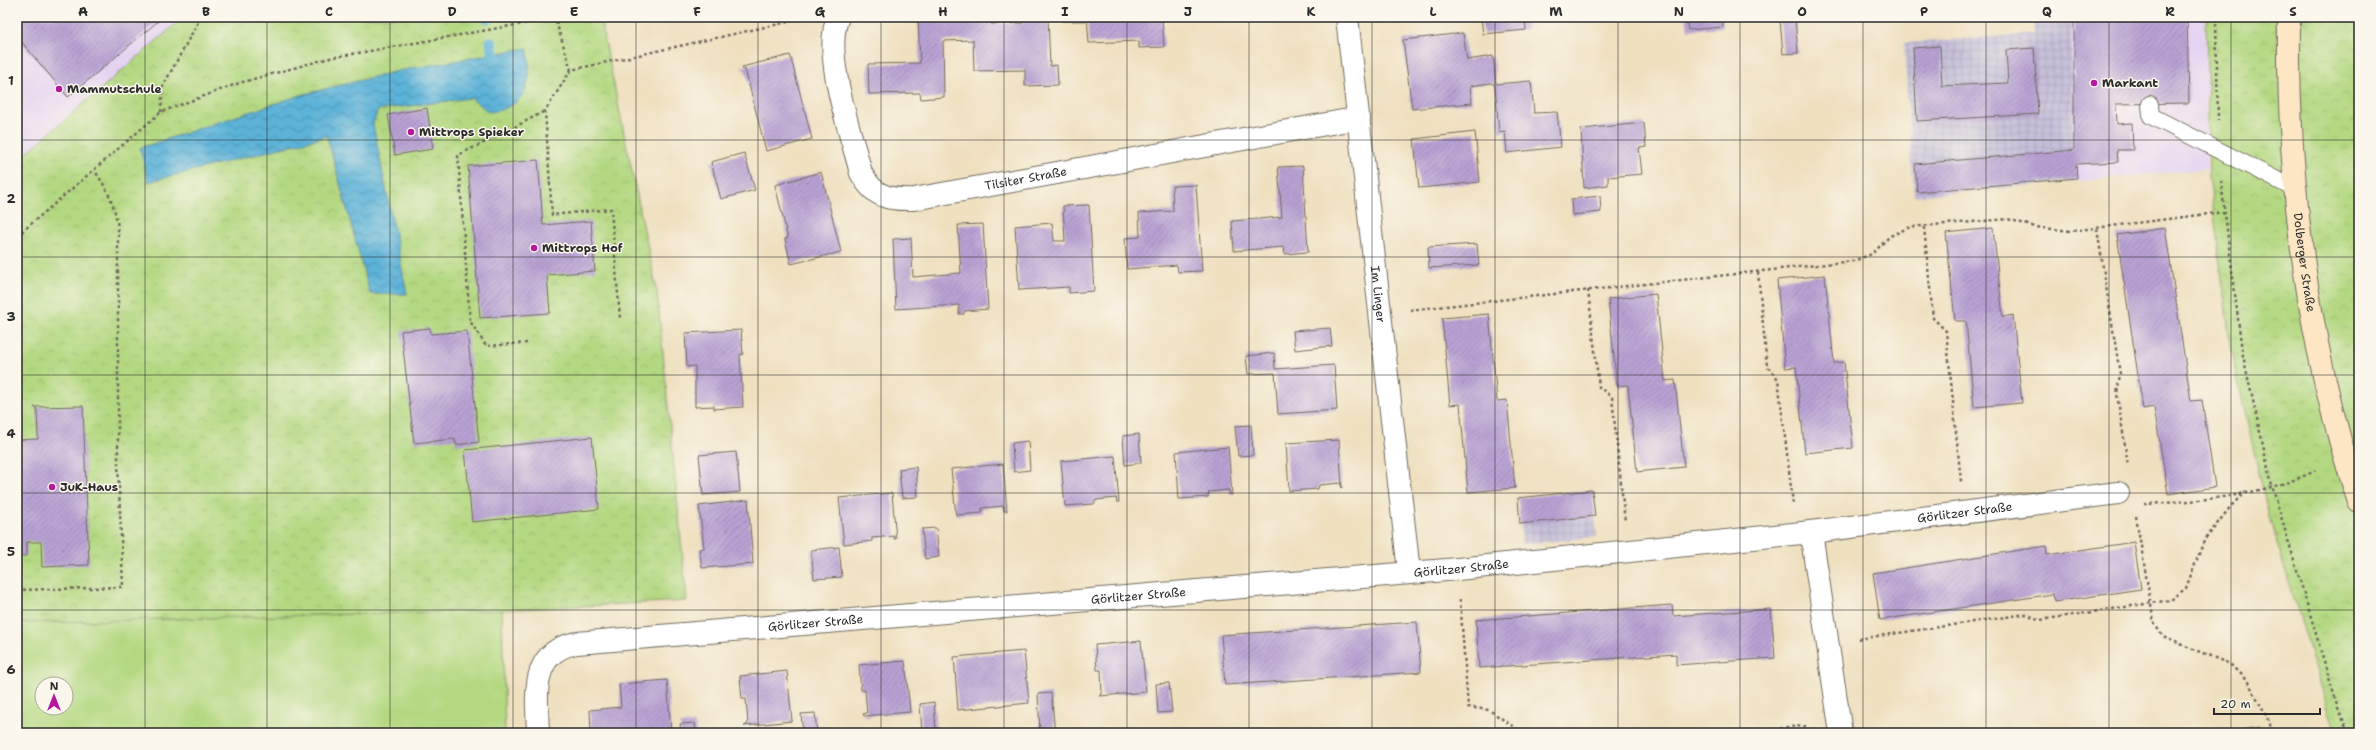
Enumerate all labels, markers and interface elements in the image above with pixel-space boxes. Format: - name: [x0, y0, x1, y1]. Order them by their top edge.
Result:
- text: A: [78, 3, 88, 20]
- text: B: [202, 3, 210, 20]
- text: C: [325, 3, 333, 20]
- text: D: [447, 3, 457, 20]
- text: E: [570, 3, 579, 20]
- text: F: [693, 3, 701, 20]
- text: G: [815, 3, 826, 20]
- text: H: [938, 3, 948, 20]
- text: I: [1061, 3, 1069, 20]
- text: J: [1184, 3, 1192, 20]
- text: K: [1307, 3, 1316, 20]
- text: L: [1429, 3, 1437, 20]
- text: M: [1549, 3, 1563, 20]
- text: N: [1674, 3, 1684, 20]
- text: O: [1797, 3, 1807, 20]
- text: P: [1920, 3, 1928, 20]
- text: Q: [2042, 3, 2052, 20]
- text: R: [2165, 3, 2175, 20]
- text: S: [2289, 3, 2297, 20]
- text: 1: [8, 72, 14, 89]
- place label: Markant: [2102, 75, 2158, 91]
- marker: Markant: [2089, 78, 2099, 88]
- place label: Mammutschule: [67, 81, 162, 97]
- marker: Mammutschule: [54, 84, 64, 94]
- place label: Mittrops Spieker: [419, 124, 525, 140]
- marker: Mittrops Spieker: [406, 127, 416, 137]
- street label: Tilsiter Straße: [983, 163, 1068, 194]
- text: 2: [6, 190, 16, 207]
- street label: Dolberger Straße: [2290, 212, 2319, 313]
- place label: Mittrops Hof: [542, 240, 623, 256]
- marker: Mittrops Hof: [529, 243, 539, 253]
- street label: Im Linger: [1367, 265, 1389, 324]
- text: 3: [6, 308, 16, 325]
- text: 4: [6, 425, 16, 442]
- place label: JuK-Haus: [60, 479, 118, 495]
- marker: JuK-Haus: [47, 482, 57, 492]
- street label: Görlitzer Straße: [1916, 498, 2013, 526]
- text: 5: [7, 543, 15, 560]
- street label: Görlitzer Straße: [1413, 556, 1510, 581]
- street label: Görlitzer Straße: [1090, 584, 1187, 608]
- street label: Görlitzer Straße: [767, 611, 864, 635]
- text: 6: [6, 661, 16, 678]
- north arrow: [34, 676, 74, 716]
- text: N: [50, 679, 59, 694]
- scale bar: [2214, 690, 2320, 716]
- text: 20 m: [2220, 696, 2251, 712]

